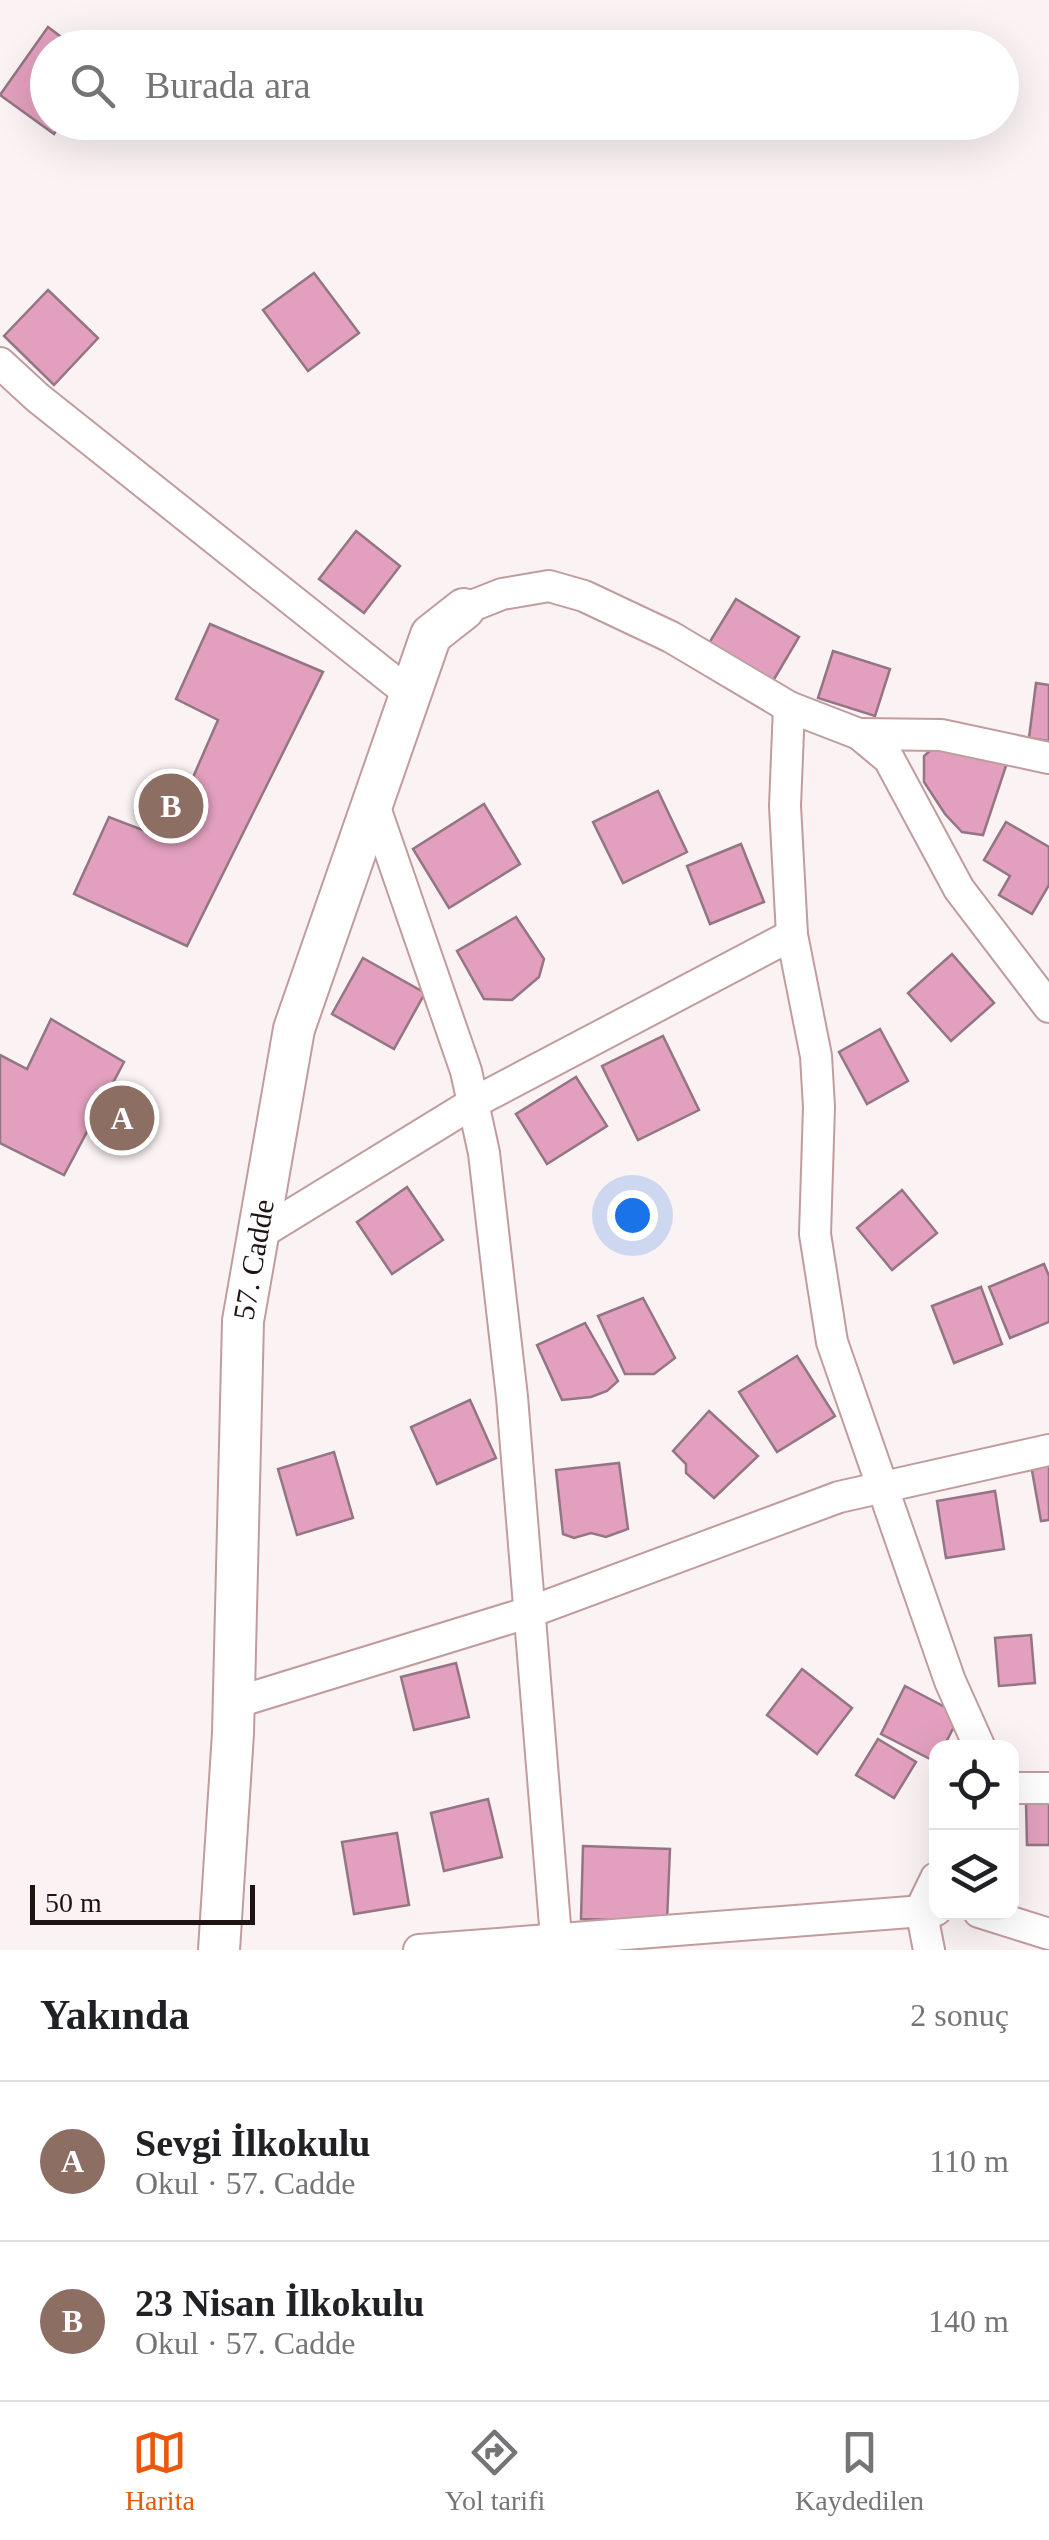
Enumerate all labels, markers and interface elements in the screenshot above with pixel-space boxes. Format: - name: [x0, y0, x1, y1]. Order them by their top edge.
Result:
- search box: [30, 30, 1019, 140]
- icon: search: [65, 58, 120, 113]
- text: Burada ara: [145, 64, 311, 106]
- pin: B: [138, 768, 204, 844]
- pin: A: [90, 1080, 154, 1156]
- your location: [607, 1190, 658, 1241]
- street label: 57. Cadde: [227, 1197, 280, 1322]
- map controls: [929, 1740, 1019, 1920]
- button: locate: [929, 1740, 1019, 1830]
- button: layers: [929, 1830, 1019, 1920]
- scale bar: [30, 1880, 255, 1924]
- text: 50 m: [45, 1887, 102, 1918]
- text: Yakında: [40, 1992, 189, 2038]
- text: 2 sonuç: [910, 1997, 1009, 2033]
- text: Sevgi İlkokulu: [135, 2122, 371, 2164]
- text: A: [61, 2143, 84, 2179]
- text: 110 m: [929, 2143, 1009, 2179]
- text: Okul · 57. Cadde: [135, 2165, 355, 2201]
- text: 23 Nisan İlkokulu: [135, 2282, 424, 2324]
- text: B: [62, 2303, 83, 2339]
- text: 140 m: [928, 2303, 1009, 2339]
- text: Okul · 57. Cadde: [135, 2325, 355, 2361]
- tab: Harita: [125, 2425, 195, 2517]
- tab: Yol tarifi: [445, 2425, 545, 2517]
- tab: Kaydedilen: [795, 2425, 924, 2517]

